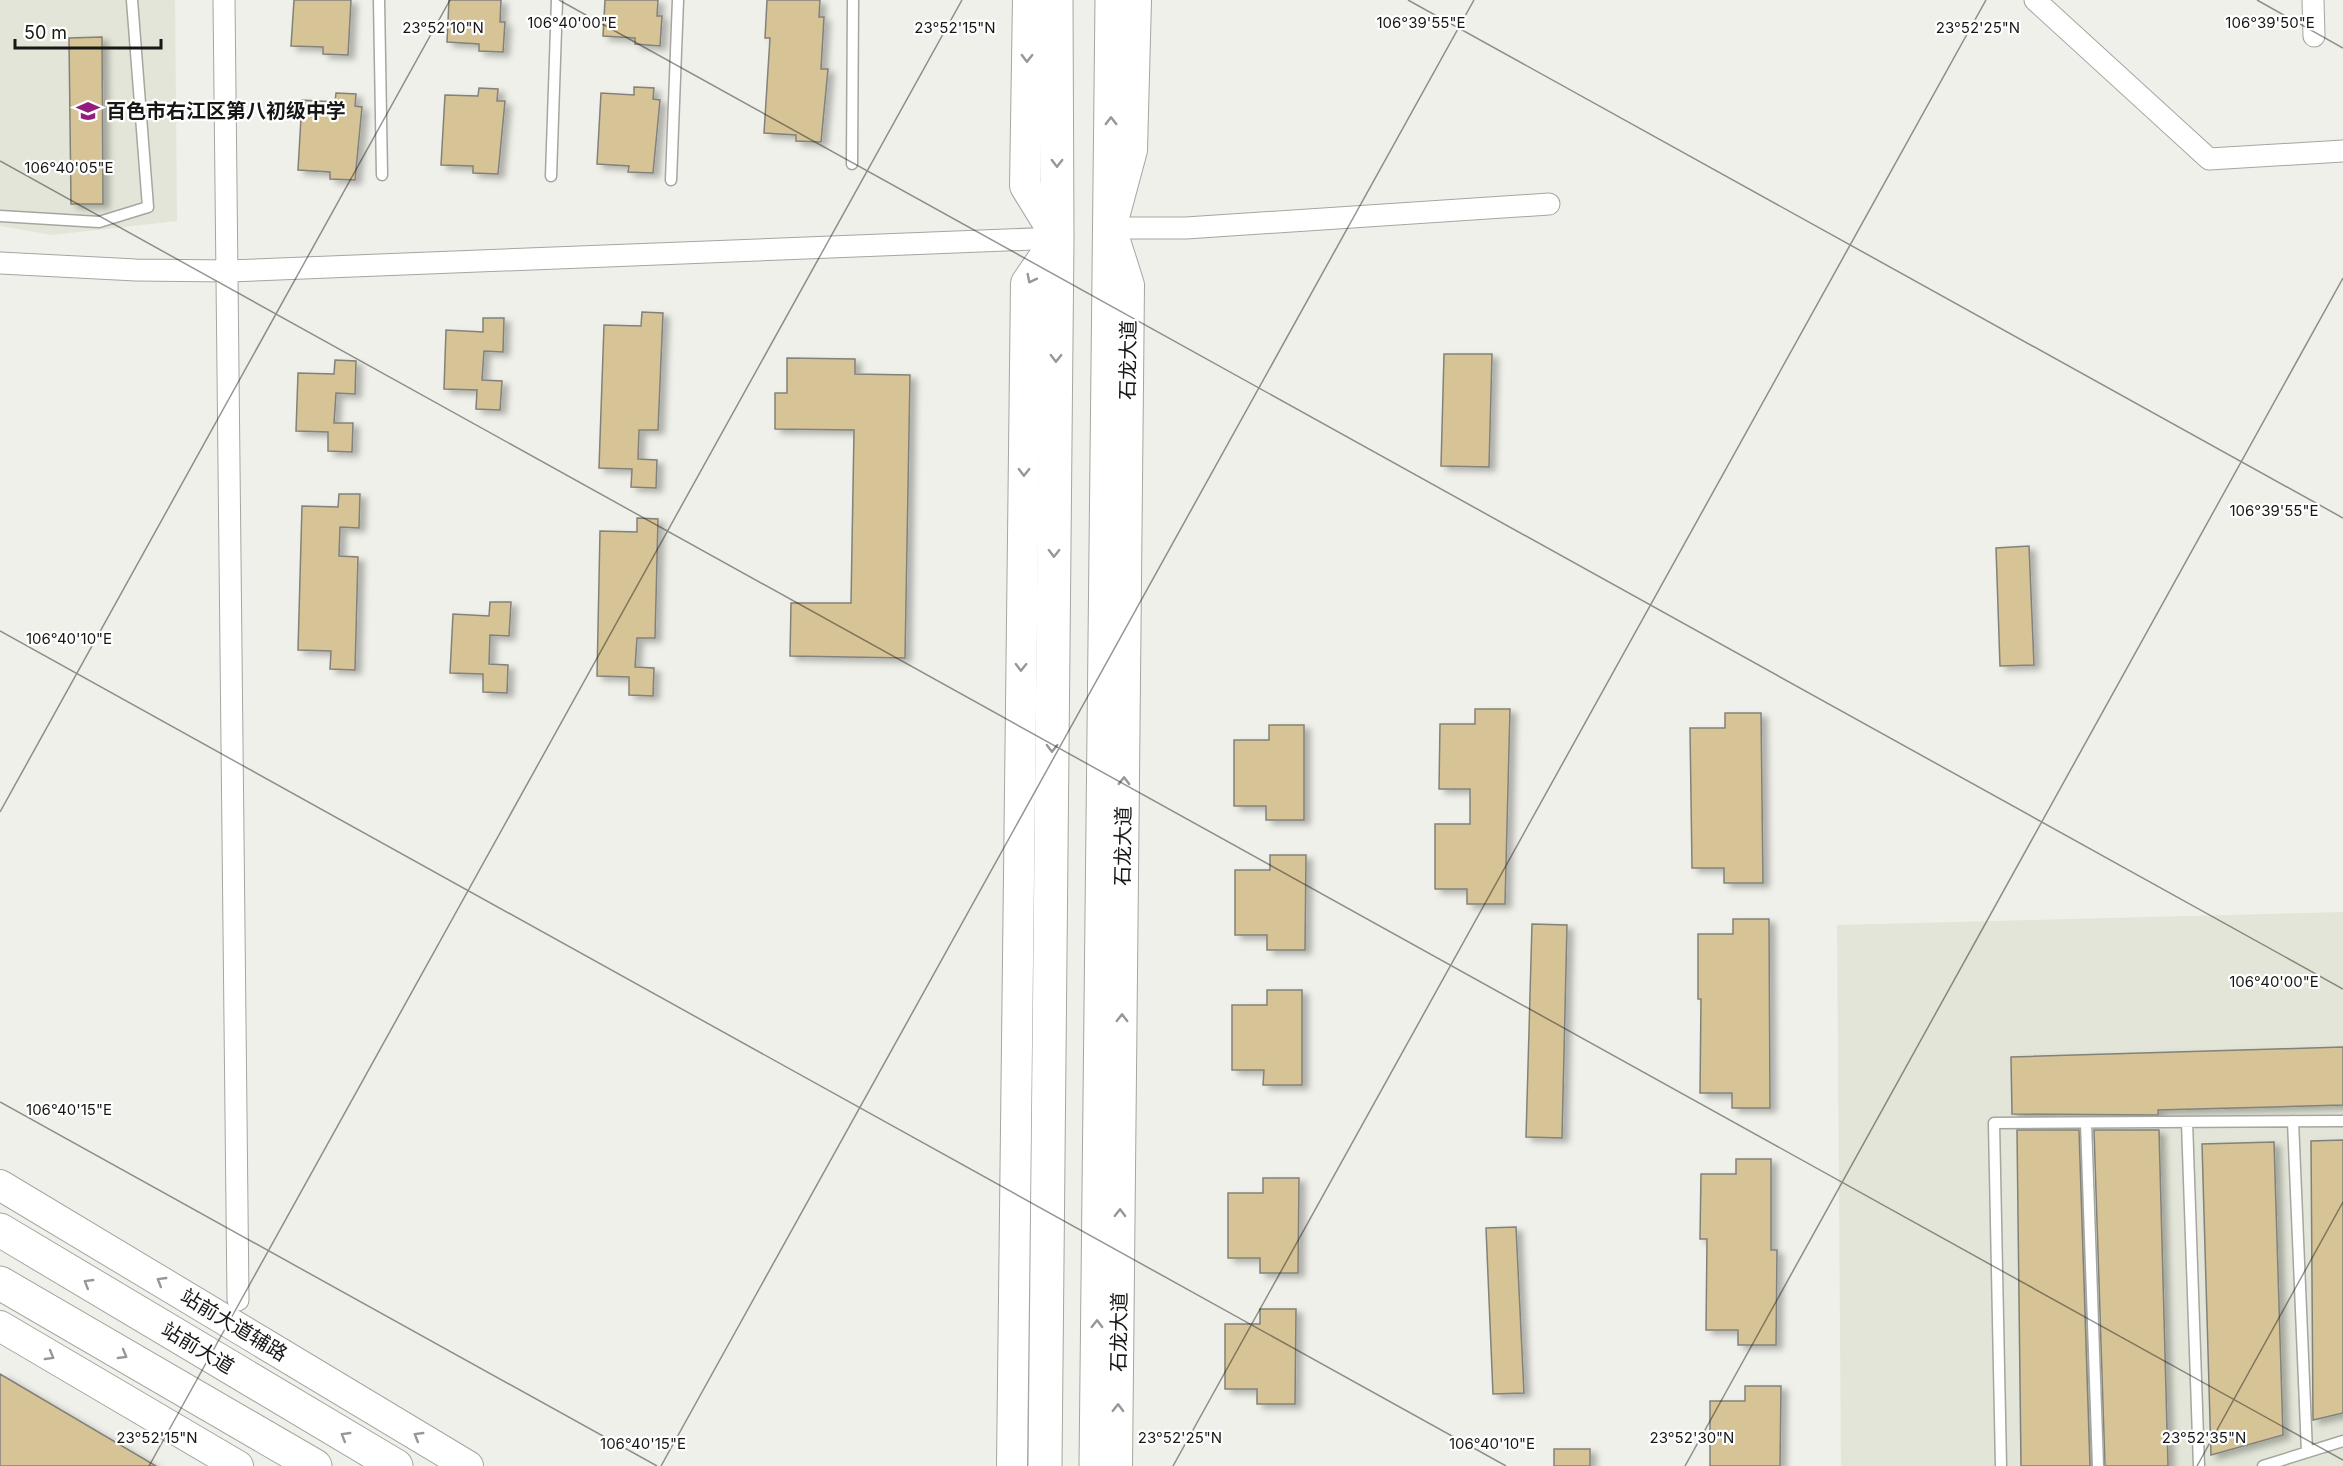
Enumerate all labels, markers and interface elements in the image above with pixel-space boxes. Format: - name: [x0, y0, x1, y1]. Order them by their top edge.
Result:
- scale bar: [15, 12, 160, 50]
- text: 106°40'00"E: [527, 13, 617, 32]
- text: 106°39'55"E: [1376, 13, 1466, 32]
- text: 106°39'50"E: [2225, 13, 2315, 32]
- text: 23°52'10"N: [402, 18, 484, 37]
- text: 23°52'15"N: [914, 18, 996, 37]
- text: 23°52'25"N: [1936, 18, 2020, 37]
- text: 50 m: [24, 22, 67, 43]
- one-way arrow: [1021, 54, 1033, 63]
- school or university icon: 百色市右江区第八初级中学: [75, 98, 101, 124]
- place label: 百色市右江区第八初级中学: [106, 99, 346, 123]
- one-way arrow: [1105, 116, 1117, 125]
- text: 106°40'05"E: [24, 158, 114, 177]
- one-way arrow: [1051, 159, 1063, 168]
- one-way arrow: [1026, 273, 1038, 284]
- street label: 石龙大道: [1115, 320, 1141, 400]
- one-way arrow: [1049, 354, 1062, 363]
- one-way arrow: [1018, 468, 1030, 477]
- text: 106°39'55"E: [2229, 501, 2319, 520]
- one-way arrow: [1048, 549, 1060, 558]
- text: 106°40'10"E: [26, 629, 112, 648]
- one-way arrow: [1015, 663, 1028, 672]
- one-way arrow: [1046, 744, 1058, 753]
- one-way arrow: [1118, 776, 1130, 785]
- street label: 石龙大道: [1110, 806, 1136, 886]
- text: 106°40'00"E: [2229, 972, 2319, 991]
- one-way arrow: [1116, 1013, 1128, 1022]
- text: 106°40'15"E: [26, 1100, 112, 1119]
- one-way arrow: [1114, 1208, 1126, 1217]
- one-way arrow: [157, 1277, 167, 1289]
- one-way arrow: [84, 1278, 94, 1290]
- street label: 站前大道辅路: [176, 1284, 292, 1366]
- street label: 石龙大道: [1106, 1292, 1132, 1372]
- street label: 站前大道: [158, 1317, 238, 1379]
- one-way arrow: [1091, 1319, 1103, 1328]
- one-way arrow: [117, 1347, 127, 1359]
- one-way arrow: [44, 1349, 54, 1360]
- one-way arrow: [1112, 1403, 1124, 1412]
- text: 23°52'15"N: [116, 1428, 198, 1447]
- text: 23°52'25"N: [1138, 1428, 1222, 1447]
- text: 23°52'30"N: [1650, 1428, 1734, 1447]
- text: 23°52'35"N: [2162, 1428, 2246, 1447]
- one-way arrow: [414, 1431, 424, 1443]
- one-way arrow: [341, 1432, 351, 1443]
- text: 106°40'15"E: [600, 1434, 686, 1453]
- text: 106°40'10"E: [1449, 1434, 1535, 1453]

